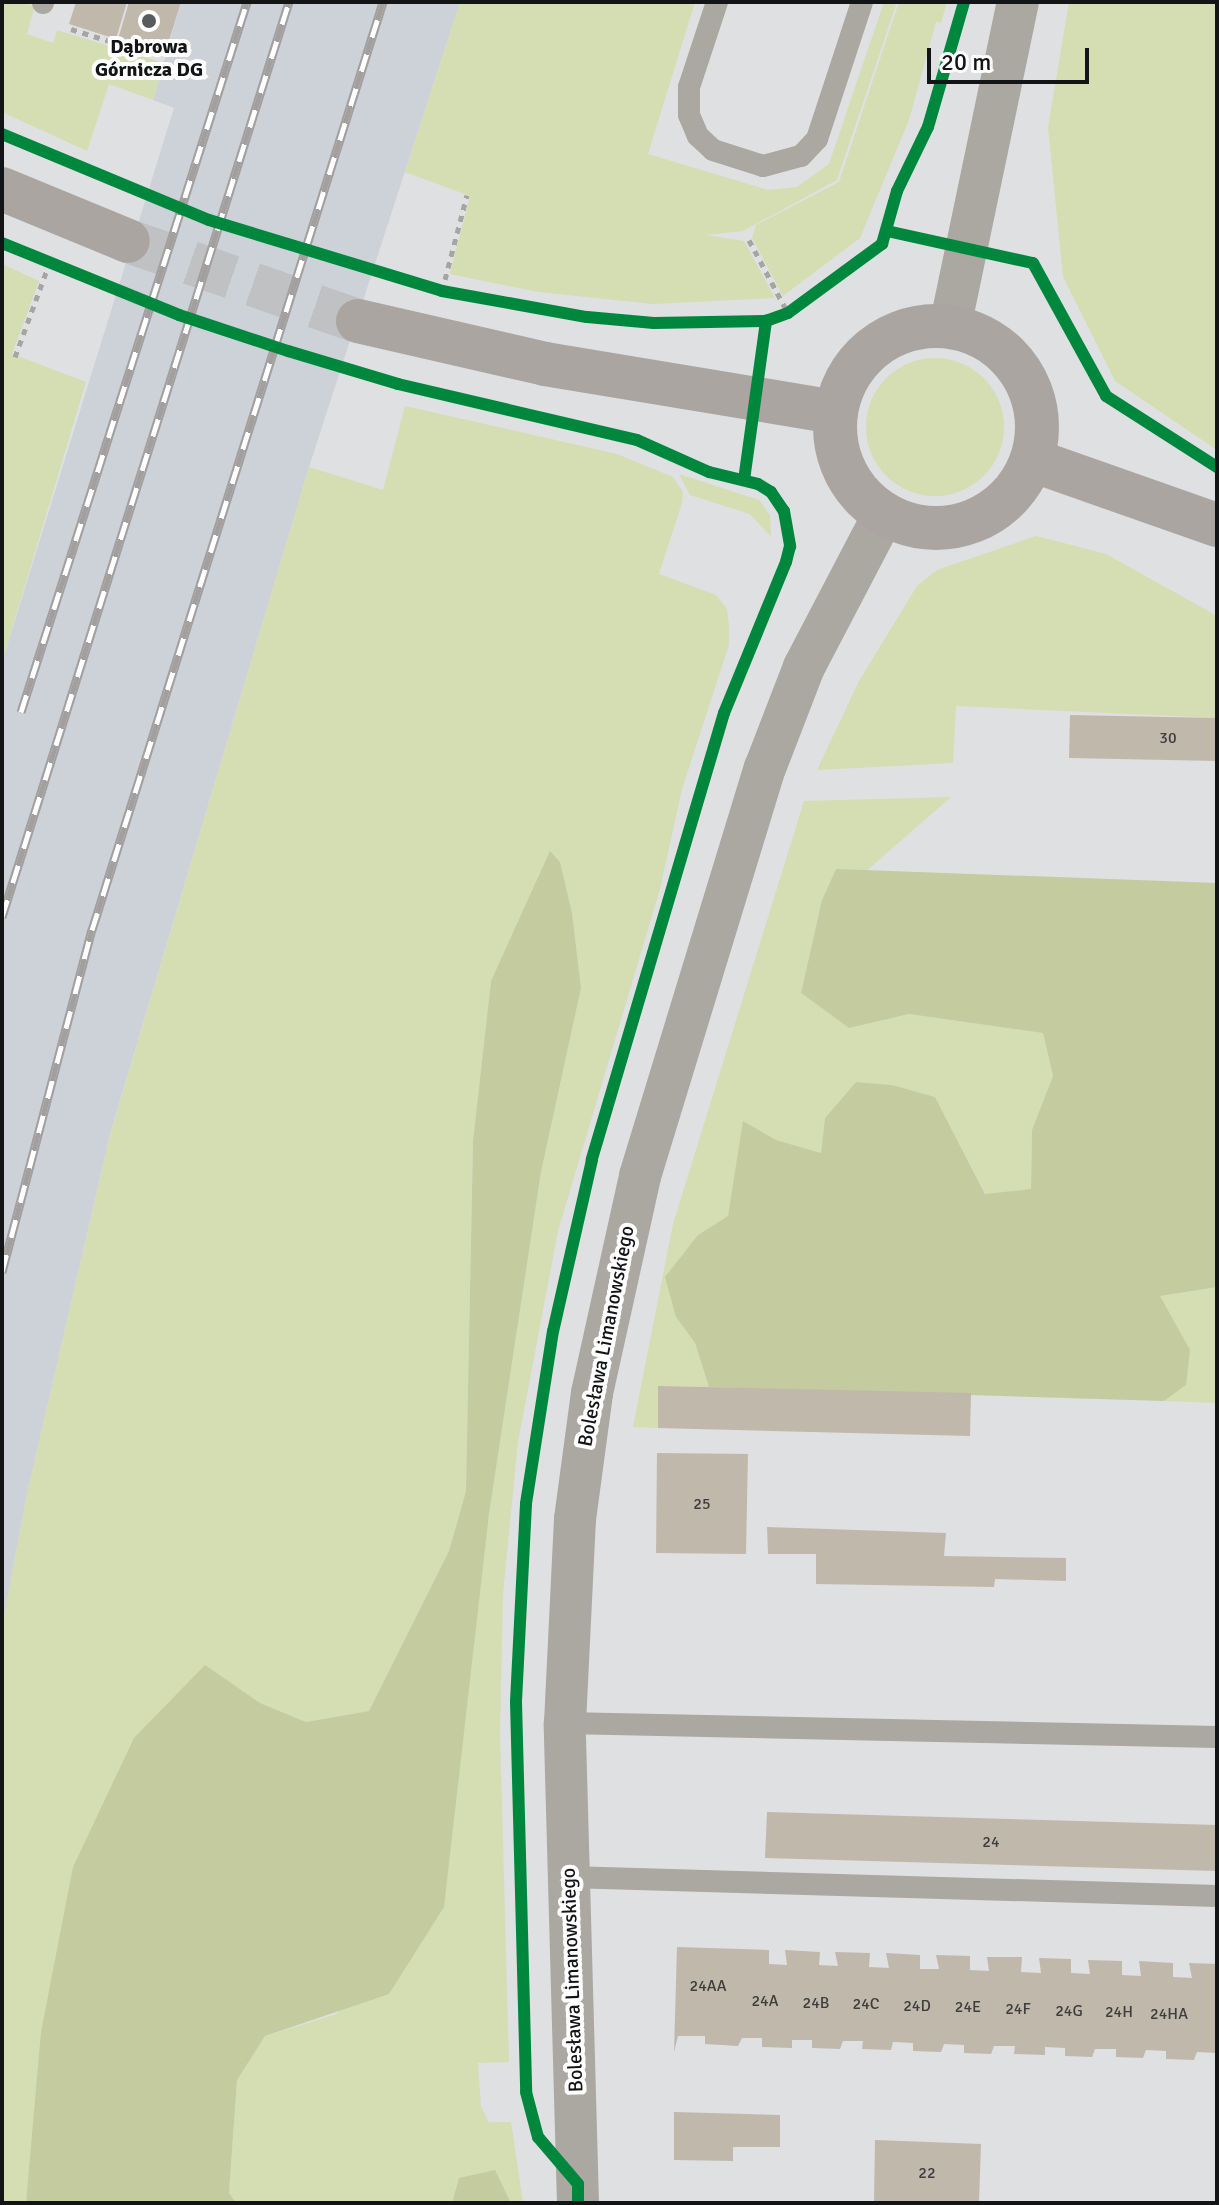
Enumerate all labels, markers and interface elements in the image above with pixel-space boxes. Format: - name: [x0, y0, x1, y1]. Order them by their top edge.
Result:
- marker: Dąbrowa Górnicza DG: [140, 12, 158, 30]
- scale bar: [931, 32, 1093, 82]
- place label: Dąbrowa Górnicza DG: [95, 34, 203, 81]
- text: 20 m: [941, 47, 991, 77]
- house number: 30: [1159, 728, 1177, 748]
- street label: Bolesława Limanowskiego: [573, 1224, 639, 1448]
- house number: 25: [693, 1494, 711, 1514]
- house number: 24: [982, 1832, 1000, 1852]
- street label: Bolesława Limanowskiego: [556, 1867, 588, 2093]
- house number: 24AA: [690, 1976, 726, 1996]
- house number: 24A: [751, 1991, 779, 2011]
- house number: 24B: [803, 1993, 829, 2013]
- house number: 24C: [853, 1994, 879, 2014]
- house number: 24D: [903, 1996, 931, 2016]
- house number: 24E: [955, 1997, 981, 2017]
- house number: 24F: [1005, 1999, 1031, 2019]
- house number: 24G: [1055, 2001, 1083, 2021]
- house number: 24H: [1105, 2002, 1133, 2022]
- house number: 24HA: [1150, 2004, 1188, 2024]
- house number: 22: [918, 2163, 936, 2183]

